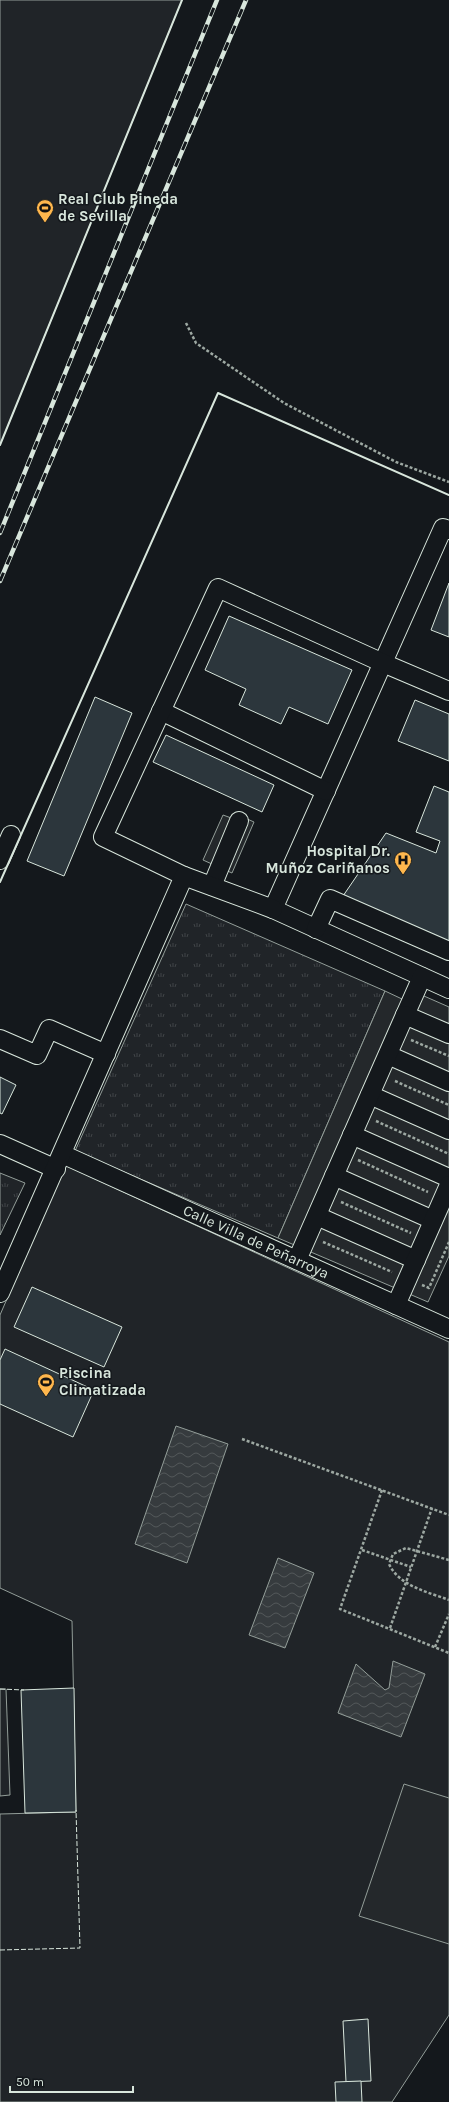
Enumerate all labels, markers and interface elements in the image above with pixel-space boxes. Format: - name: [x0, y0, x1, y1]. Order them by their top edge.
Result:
- place label: Real Club Pineda de Sevilla: [58, 190, 178, 225]
- sports icon: Real Club Pineda de Sevilla: [35, 198, 55, 223]
- place label: Hospital Dr. Muñoz Cariñanos: [265, 842, 390, 877]
- hospital icon: Hospital Dr. Muñoz Cariñanos: [393, 850, 413, 875]
- street label: Calle Villa de Peñarroya: [180, 1201, 332, 1283]
- place label: Piscina Climatizada: [59, 1364, 146, 1399]
- sports icon: Piscina Climatizada: [36, 1372, 56, 1397]
- scale bar: [10, 2068, 133, 2094]
- text: 50 m: [16, 2075, 44, 2089]

